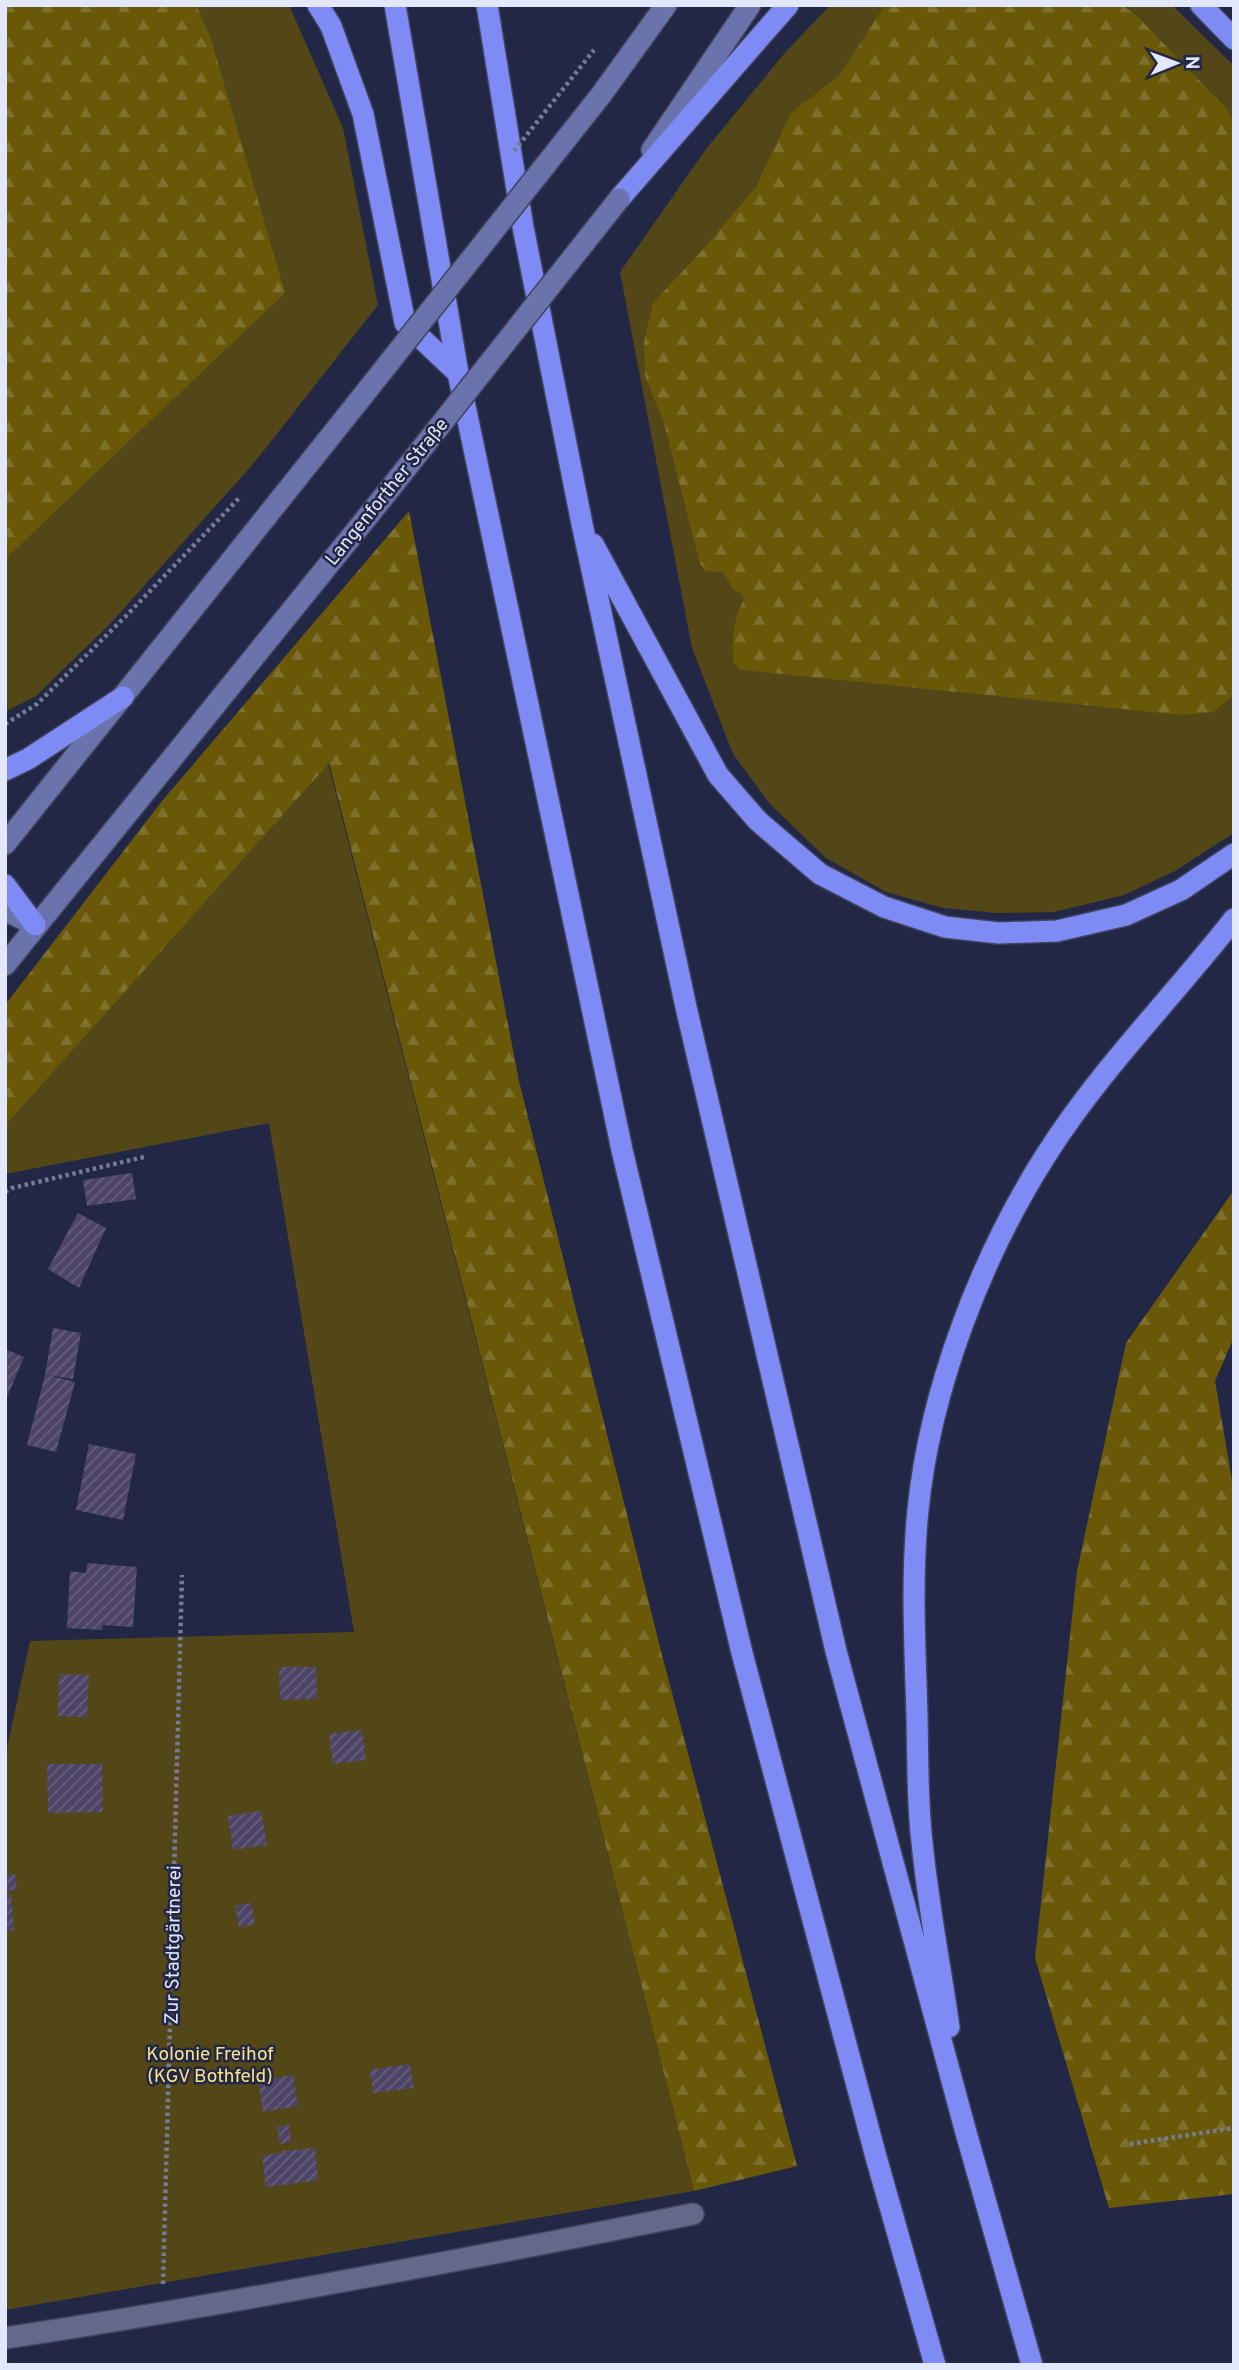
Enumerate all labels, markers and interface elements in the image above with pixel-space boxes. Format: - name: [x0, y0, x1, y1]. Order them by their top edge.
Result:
- north arrow: [1141, 28, 1211, 98]
- text: N: [1179, 56, 1203, 70]
- street label: Langenforther Straße: [321, 414, 454, 571]
- street label: Zur Stadtgärtnerei: [161, 1865, 187, 2025]
- park label: Kolonie Freihof (KGV Bothfeld): [146, 2043, 274, 2089]

